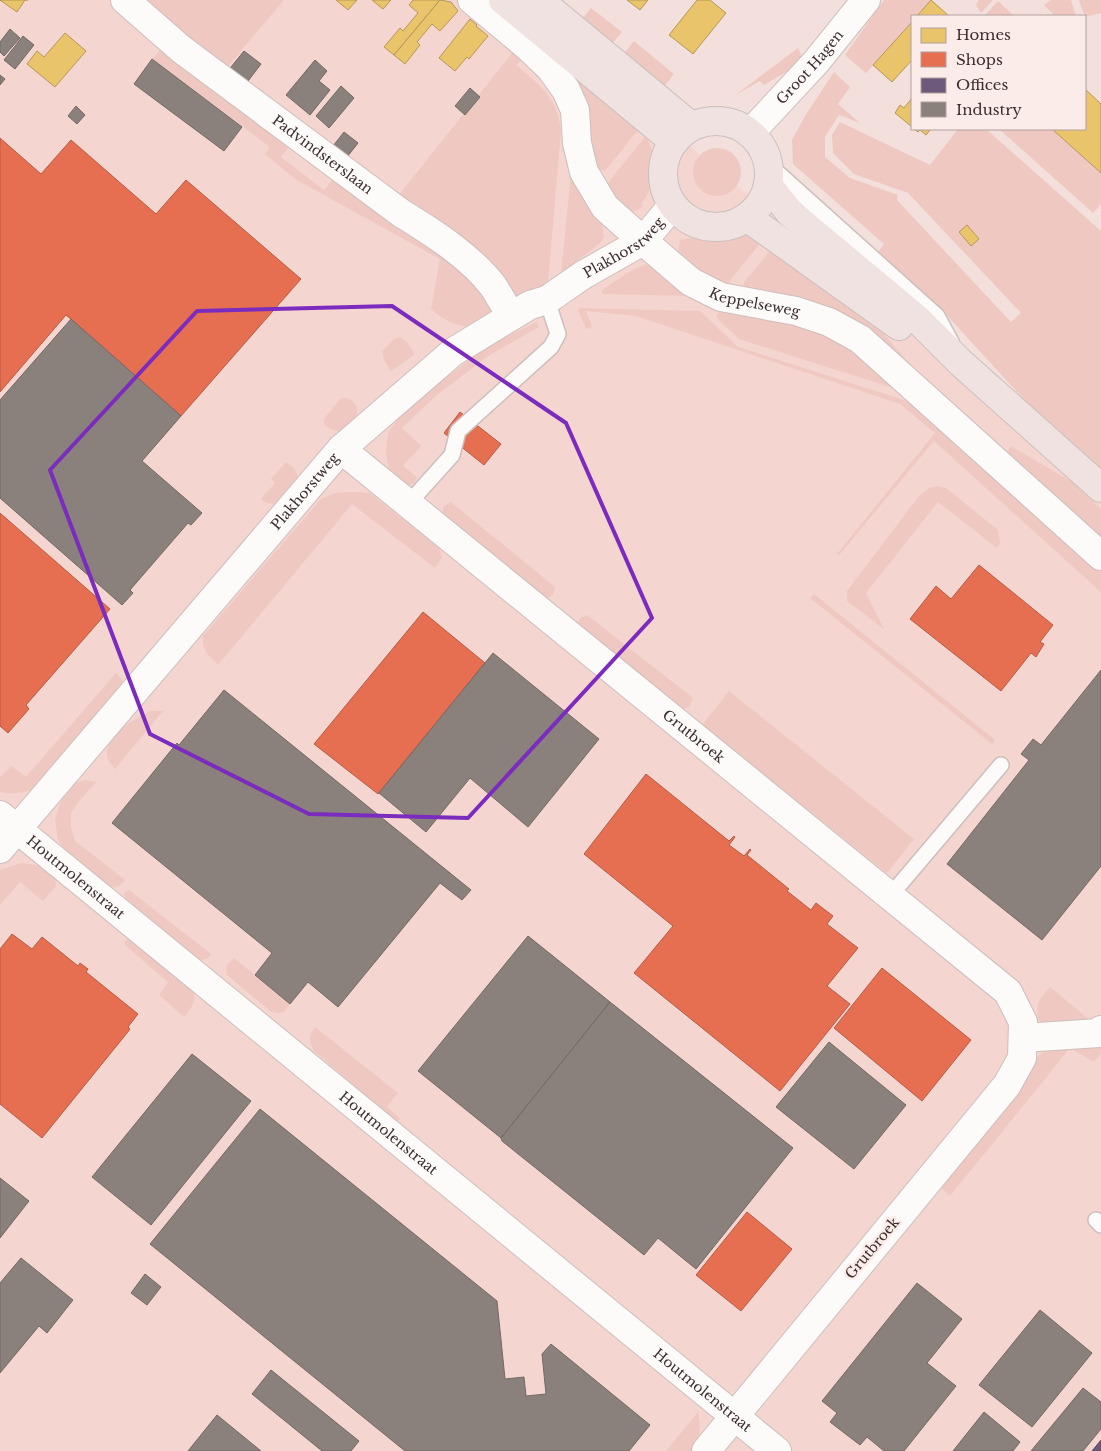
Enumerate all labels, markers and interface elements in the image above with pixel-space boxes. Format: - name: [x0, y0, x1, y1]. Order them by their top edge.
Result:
- legend: [911, 15, 1086, 130]
- text: Homes: [956, 25, 1011, 44]
- street label: Groot Hagen: [772, 26, 847, 108]
- text: Shops: [956, 50, 1003, 69]
- text: Offices: [956, 75, 1008, 94]
- text: Industry: [956, 100, 1022, 119]
- street label: Padvindsterslaan: [268, 111, 377, 198]
- street label: Plakhorstweg: [580, 213, 668, 282]
- street label: Keppelseweg: [706, 283, 802, 321]
- street label: Plakhorstweg: [267, 449, 343, 534]
- street label: Grutbroek: [659, 706, 729, 767]
- street label: Houtmolenstraat: [23, 831, 129, 923]
- street label: Houtmolenstraat: [336, 1087, 442, 1179]
- street label: Grutbroek: [841, 1213, 903, 1283]
- street label: Houtmolenstraat: [650, 1345, 756, 1436]

